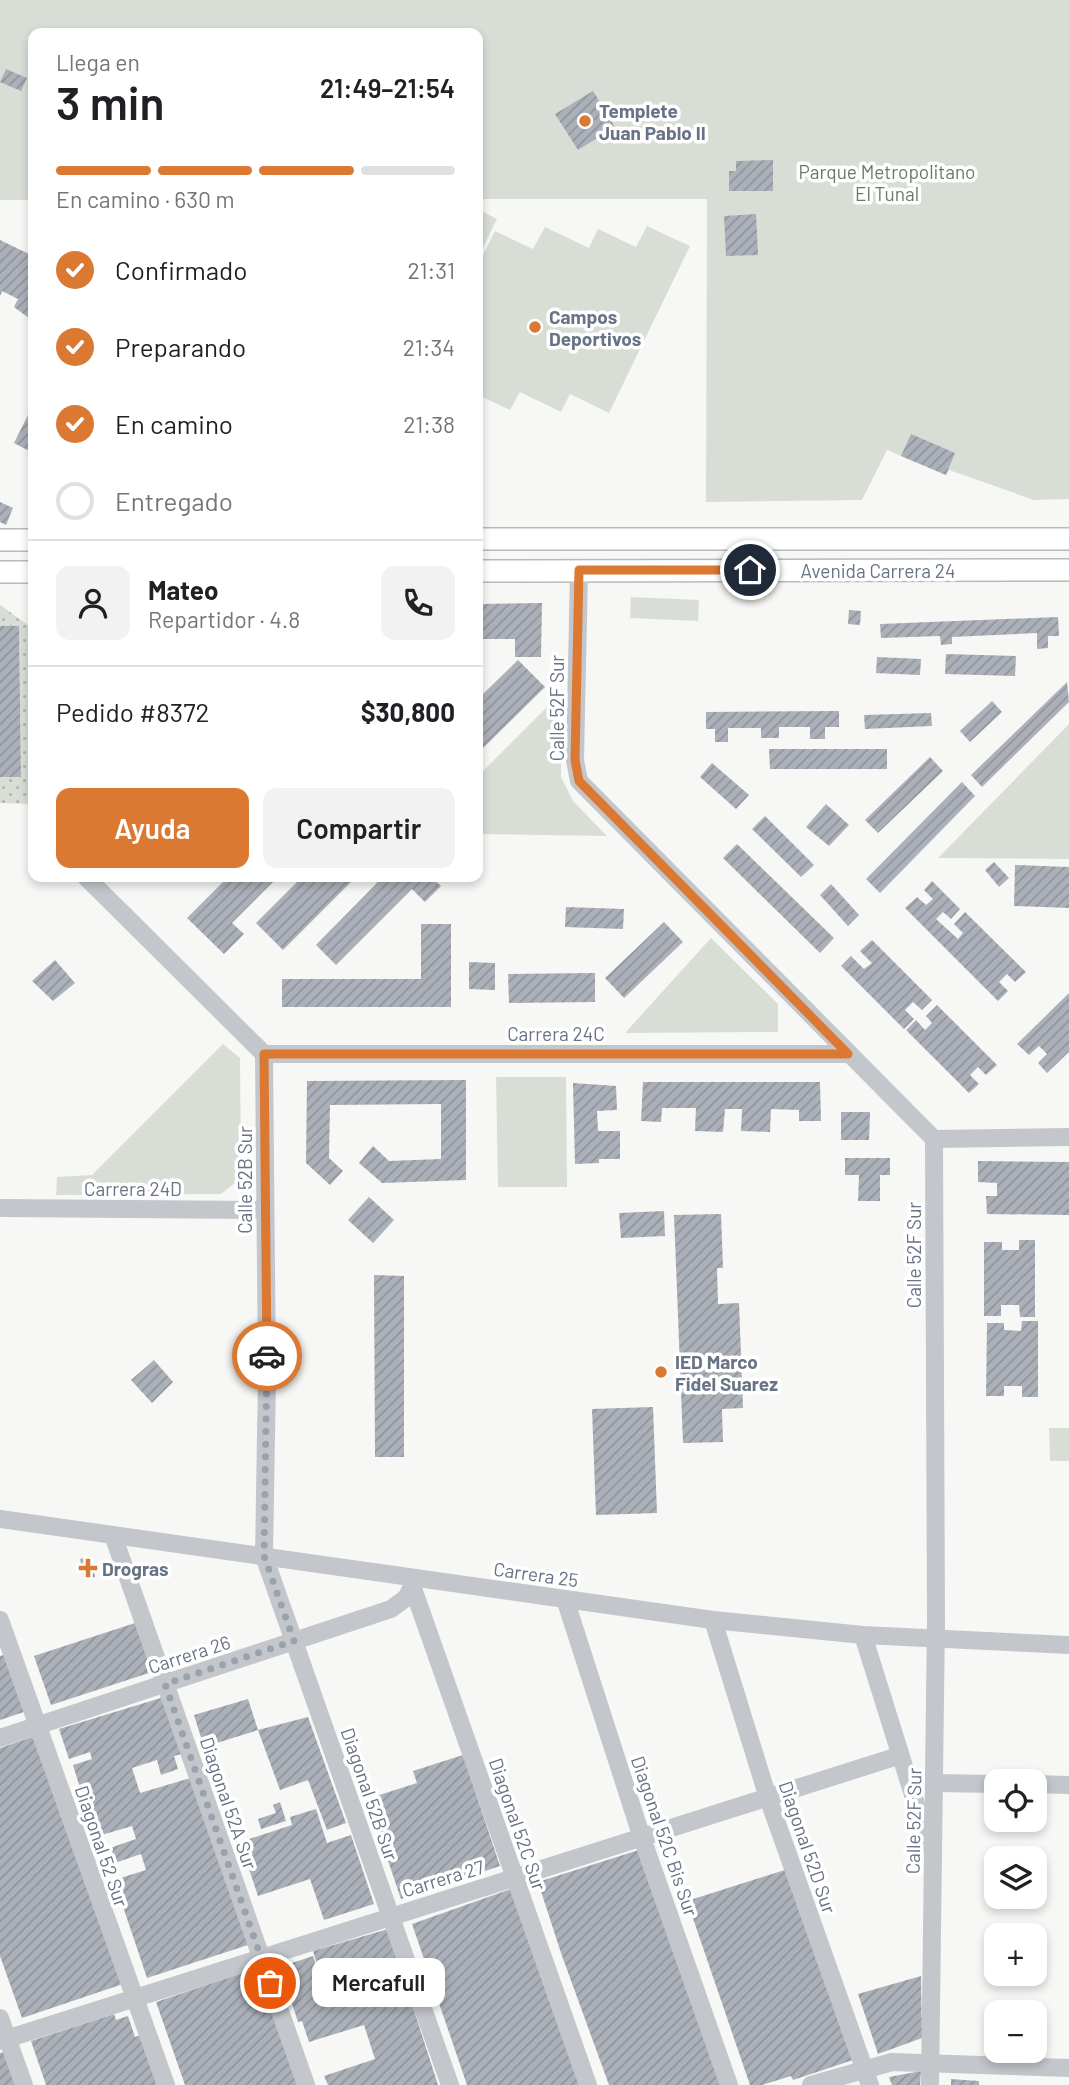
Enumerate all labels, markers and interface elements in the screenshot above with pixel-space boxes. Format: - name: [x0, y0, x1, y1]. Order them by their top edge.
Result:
- text: Llega en: [56, 48, 140, 76]
- text: 21:49–21:54: [320, 72, 455, 103]
- text: 3 min: [56, 74, 165, 129]
- place label: Templete Juan Pablo II: [599, 99, 706, 144]
- marker: Templete Juan Pablo II: [577, 113, 593, 129]
- park label: Parque Metropolitano El Tunal: [799, 160, 975, 205]
- text: En camino · 630 m: [56, 185, 235, 213]
- icon: check: [56, 251, 94, 289]
- text: Confirmado: [115, 254, 247, 285]
- text: 21:31: [407, 256, 455, 284]
- place label: Campos Deportivos: [549, 305, 641, 350]
- marker: Campos Deportivos: [527, 319, 543, 335]
- icon: check: [56, 328, 94, 366]
- text: Preparando: [115, 331, 246, 362]
- text: 21:34: [403, 333, 455, 361]
- icon: check: [56, 405, 94, 443]
- text: En camino: [115, 408, 233, 439]
- text: 21:38: [403, 410, 455, 438]
- text: Entregado: [115, 485, 233, 516]
- pin: [720, 540, 780, 600]
- icon: home: [731, 551, 769, 589]
- street label: Avenida Carrera 24: [801, 559, 955, 582]
- button: person: [56, 566, 130, 640]
- button: phone: [381, 566, 455, 640]
- text: Mateo: [148, 574, 218, 605]
- text: Repartidor · 4.8: [148, 605, 300, 633]
- street label: Calle 52F Sur: [545, 655, 568, 761]
- text: Pedido #8372: [56, 696, 209, 727]
- text: $30,800: [361, 696, 455, 727]
- button: Ayuda: [56, 788, 249, 868]
- button: Compartir: [263, 788, 455, 868]
- street label: Carrera 24C: [507, 1022, 605, 1045]
- street label: Calle 52B Sur: [233, 1126, 256, 1234]
- street label: Carrera 24D: [84, 1177, 182, 1200]
- street label: Calle 52F Sur: [902, 1202, 925, 1308]
- courier: [232, 1321, 302, 1391]
- icon: car: [248, 1337, 286, 1375]
- place label: IED Marco Fidel Suarez: [675, 1350, 778, 1395]
- marker: IED Marco Fidel Suarez: [653, 1364, 669, 1380]
- place label: Drogras: [102, 1557, 169, 1580]
- street label: Carrera 25: [492, 1557, 580, 1591]
- marker: Drogras: [80, 1560, 96, 1576]
- street label: Carrera 26: [145, 1630, 233, 1678]
- street label: Diagonal 52B Sur: [337, 1725, 403, 1863]
- street label: Diagonal 52A Sur: [196, 1734, 262, 1872]
- street label: Diagonal 52C Bis Sur: [627, 1753, 703, 1919]
- street label: Diagonal 52C Sur: [485, 1755, 551, 1893]
- street label: Calle 52F Sur: [901, 1767, 925, 1874]
- map controls: [984, 1769, 1047, 2063]
- button: locate: [984, 1769, 1047, 1832]
- street label: Diagonal 52D Sur: [775, 1778, 841, 1916]
- street label: Diagonal 52 Sur: [70, 1782, 134, 1910]
- button: layers: [984, 1846, 1047, 1909]
- street label: Carrera 27: [399, 1855, 487, 1901]
- button: +: [984, 1923, 1047, 1986]
- pin: [240, 1953, 300, 2013]
- callout: Mercafull: [312, 1958, 445, 2008]
- icon: bag: [251, 1964, 289, 2002]
- text: Mercafull: [332, 1968, 425, 1996]
- button: −: [984, 2000, 1047, 2063]

